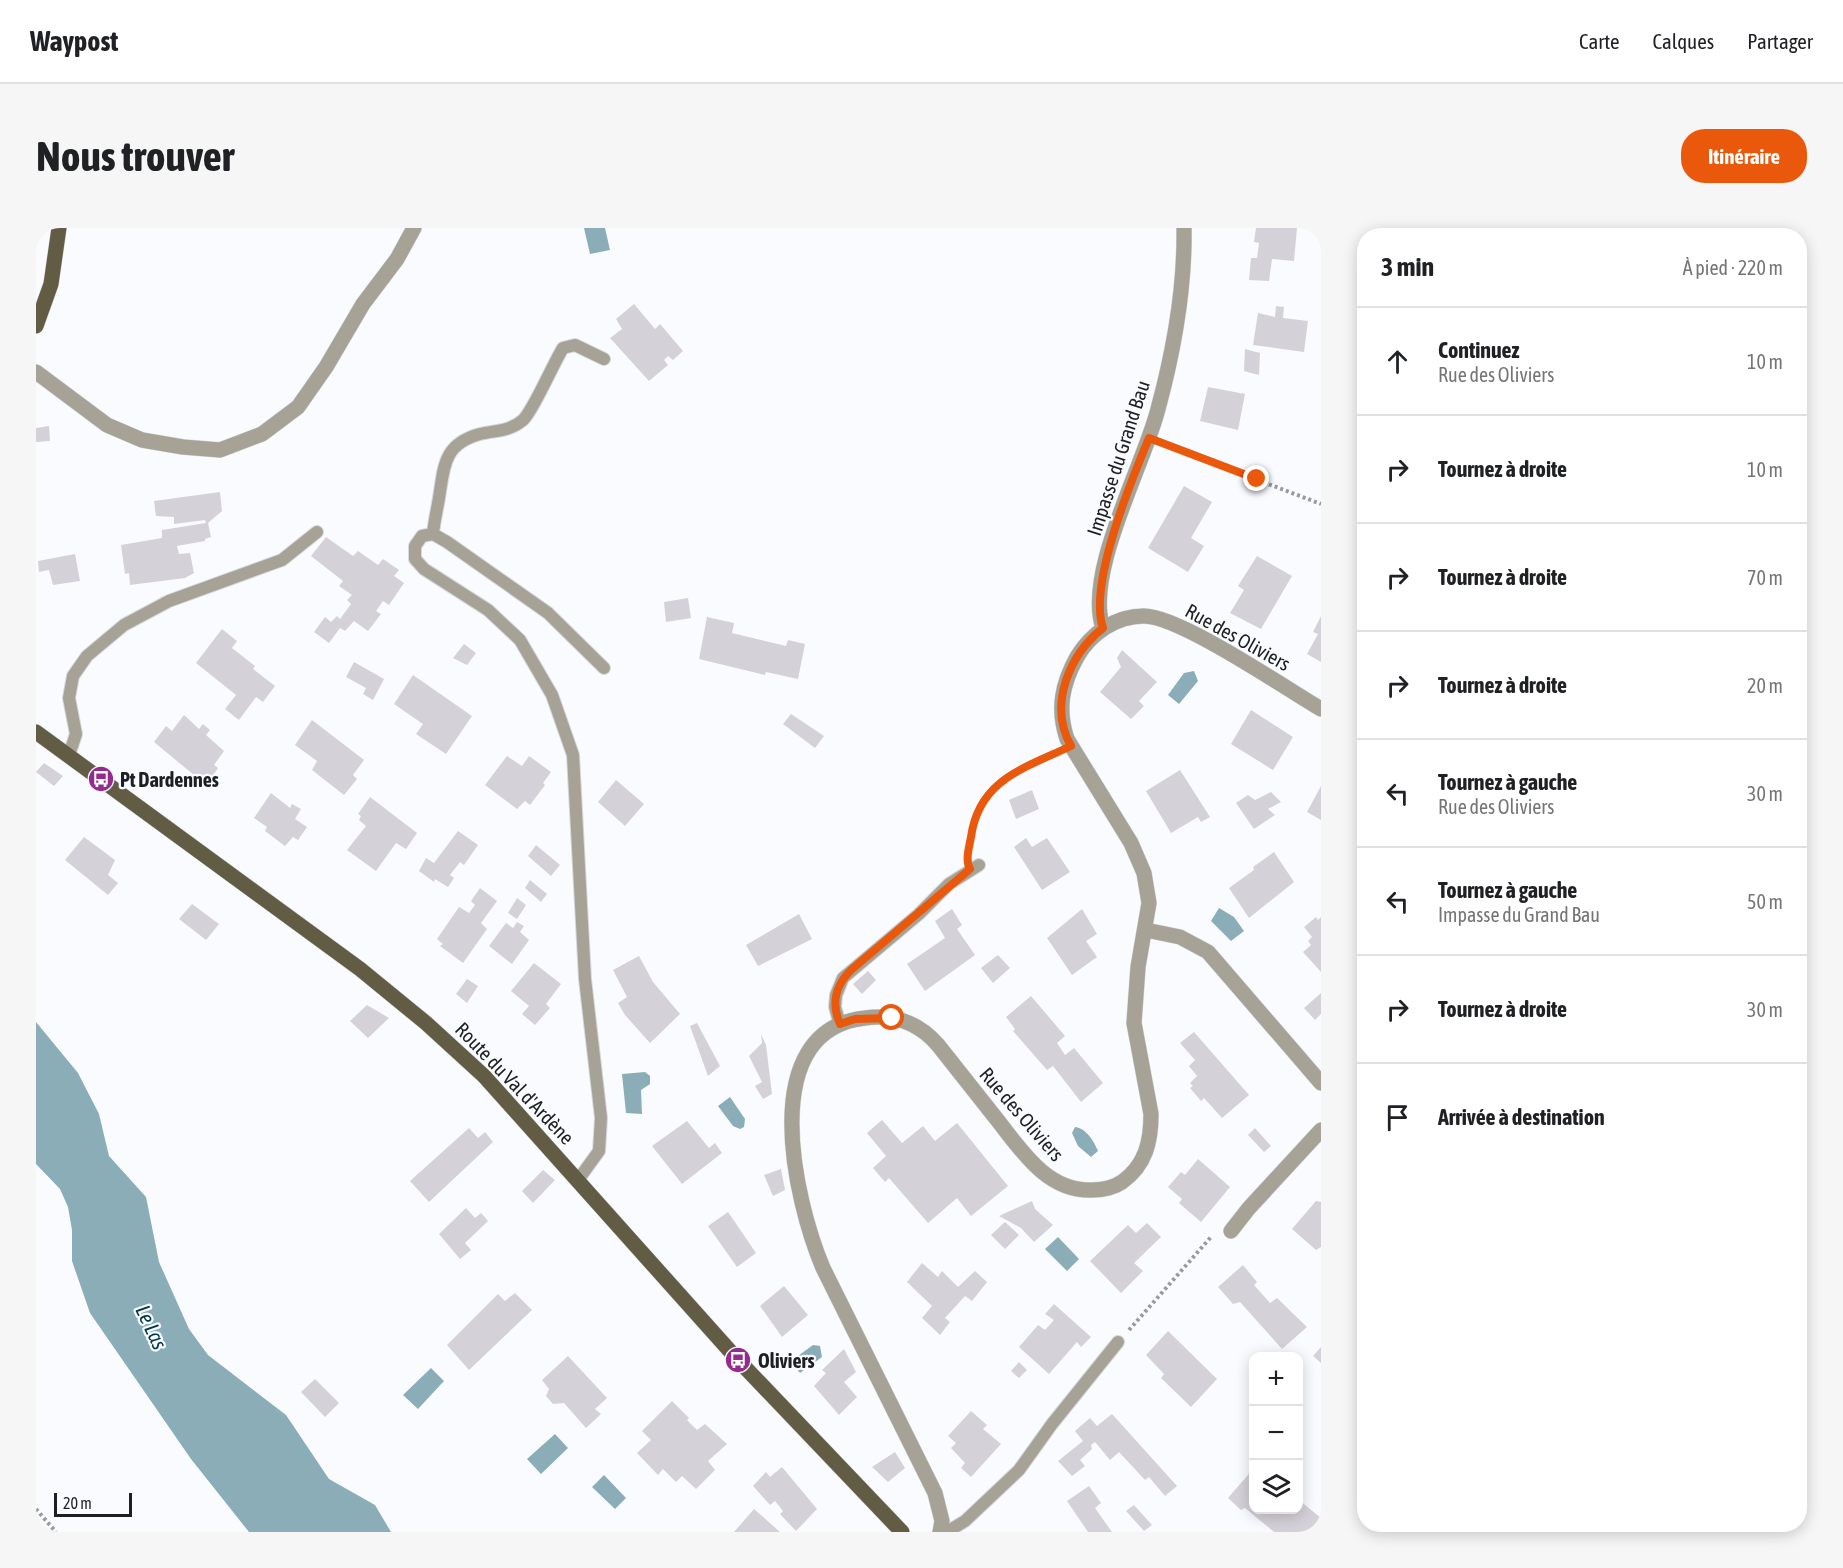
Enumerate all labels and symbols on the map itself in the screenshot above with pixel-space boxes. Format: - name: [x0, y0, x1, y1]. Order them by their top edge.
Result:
- street label: Impasse du Grand Bau: [1082, 377, 1154, 539]
- route end: [1243, 465, 1269, 491]
- street label: Rue des Oliviers: [1182, 599, 1294, 675]
- bus stop icon: Pt Dardennes: [86, 764, 116, 794]
- place label: Pt Dardennes: [120, 768, 219, 791]
- route start: [878, 1004, 904, 1030]
- street label: Route du Val d'Ardène: [451, 1017, 579, 1149]
- street label: Rue des Oliviers: [975, 1063, 1069, 1165]
- water label: Le Las: [131, 1301, 173, 1353]
- bus stop icon: Oliviers: [723, 1345, 753, 1375]
- place label: Oliviers: [758, 1349, 814, 1372]
- scale bar: [54, 1490, 132, 1518]

